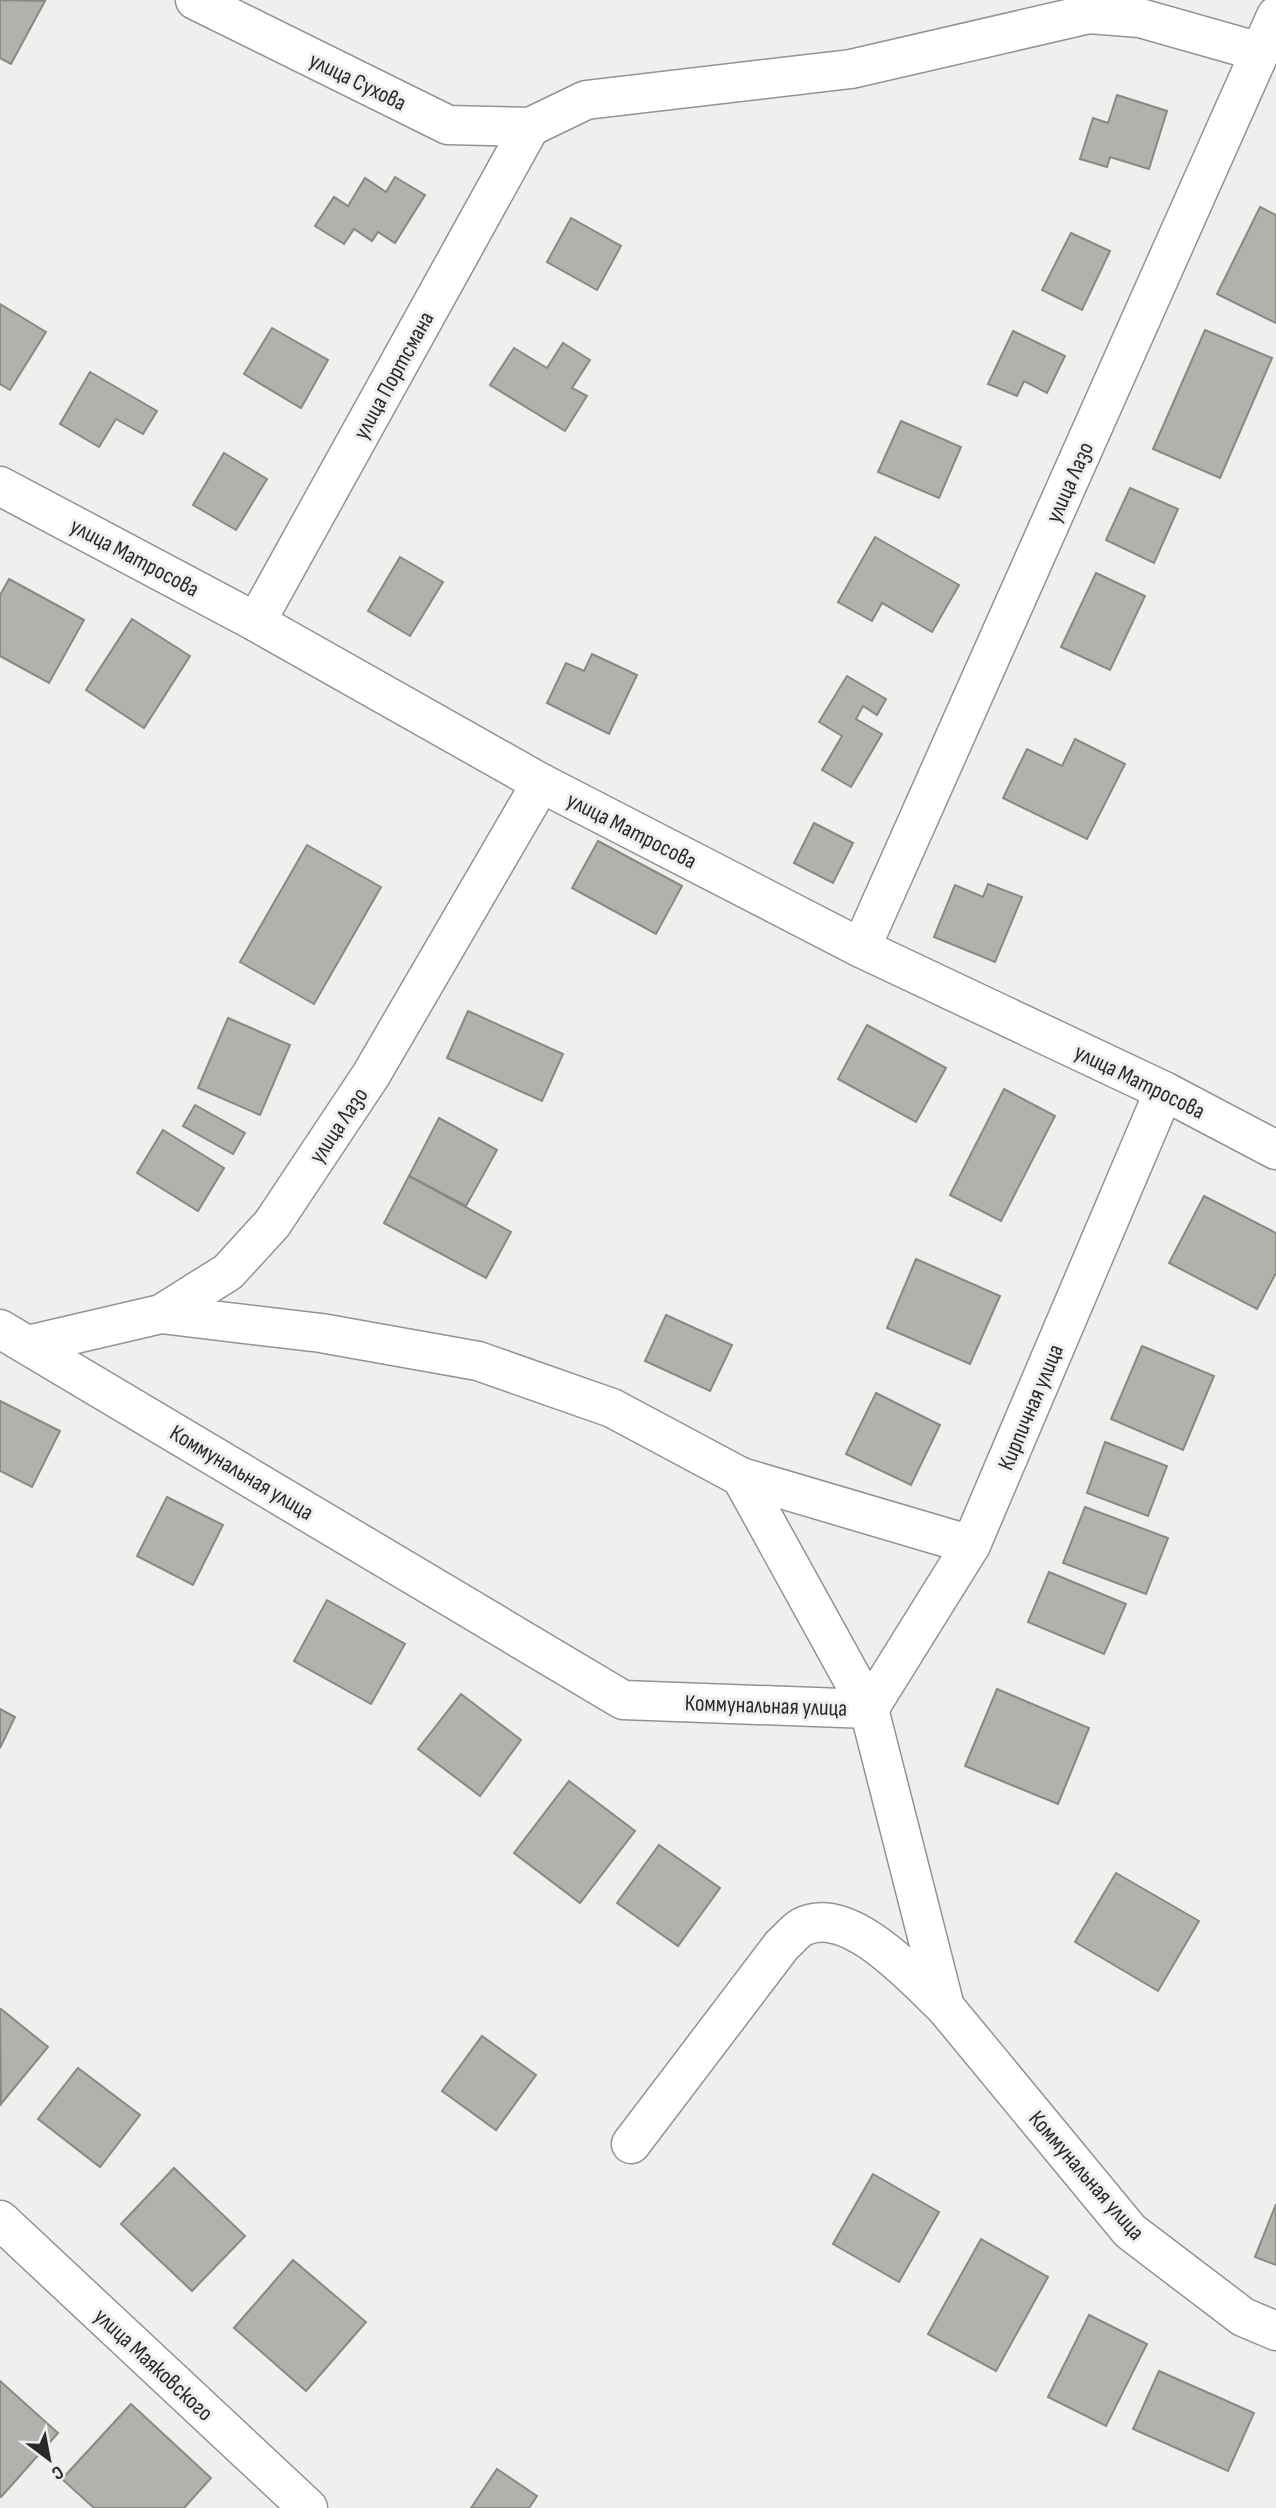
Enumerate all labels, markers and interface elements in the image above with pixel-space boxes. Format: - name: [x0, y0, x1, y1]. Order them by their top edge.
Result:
- street label: улица Сухова: [304, 46, 411, 117]
- street label: улица Портсмана: [347, 307, 440, 444]
- street label: улица Лазо: [1040, 438, 1100, 527]
- street label: улица Матросова: [65, 512, 204, 604]
- street label: улица Матросова: [562, 786, 701, 876]
- street label: улица Матросова: [1070, 1038, 1209, 1126]
- street label: улица Лазо: [303, 1082, 374, 1169]
- street label: Кирпичная улица: [992, 1340, 1070, 1475]
- street label: Коммунальная улица: [165, 1419, 318, 1527]
- street label: Коммунальная улица: [684, 1689, 848, 1723]
- street label: Коммунальная улица: [1022, 2105, 1150, 2246]
- street label: улица Маяковского: [88, 2302, 219, 2427]
- north arrow: [14, 2424, 84, 2494]
- text: С: [47, 2460, 67, 2485]

